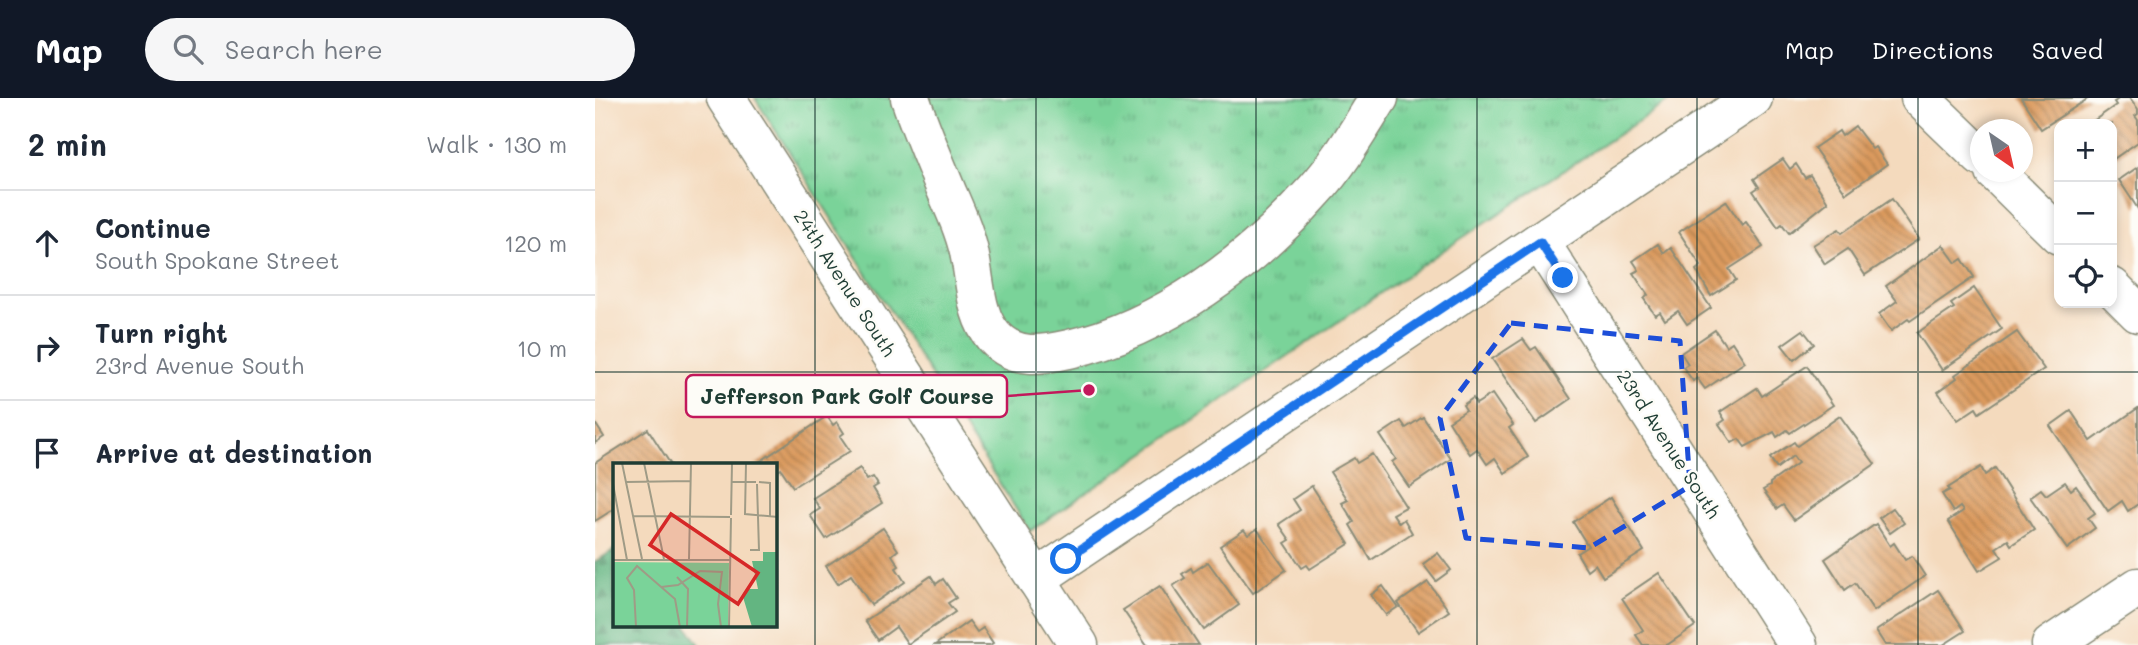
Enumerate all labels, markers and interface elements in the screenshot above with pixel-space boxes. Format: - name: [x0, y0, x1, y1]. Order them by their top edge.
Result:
- search box: [145, 18, 635, 81]
- text: Map: [35, 28, 103, 71]
- icon: search: [169, 30, 207, 68]
- text: Search here: [225, 32, 383, 66]
- text: Map: [1785, 34, 1834, 65]
- text: Directions: [1872, 34, 1994, 65]
- text: Saved: [2032, 34, 2103, 65]
- north arrow: [1970, 119, 2033, 182]
- map controls: [2054, 119, 2117, 308]
- button: +: [2054, 119, 2117, 182]
- text: 2 min: [28, 124, 107, 164]
- text: Walk · 130 m: [426, 129, 567, 159]
- button: −: [2054, 182, 2117, 245]
- street label: 24th Avenue South: [789, 205, 902, 361]
- text: Continue: [95, 211, 211, 245]
- icon: ahead: [28, 224, 66, 262]
- text: 120 m: [504, 228, 567, 258]
- text: South Spokane Street: [95, 245, 340, 275]
- button: locate: [2054, 245, 2117, 308]
- route end: [1547, 262, 1578, 293]
- text: Turn right: [95, 316, 228, 350]
- icon: right: [28, 329, 66, 367]
- text: 10 m: [517, 333, 567, 363]
- text: 23rd Avenue South: [95, 350, 304, 380]
- street label: 23rd Avenue South: [1612, 365, 1727, 523]
- callout: Jefferson Park Golf Course: [686, 375, 1007, 417]
- text: Jefferson Park Golf Course: [700, 382, 994, 409]
- icon: arrive: [28, 434, 66, 472]
- text: Arrive at destination: [95, 436, 372, 470]
- inset map: [613, 463, 777, 628]
- route start: [1050, 543, 1081, 574]

